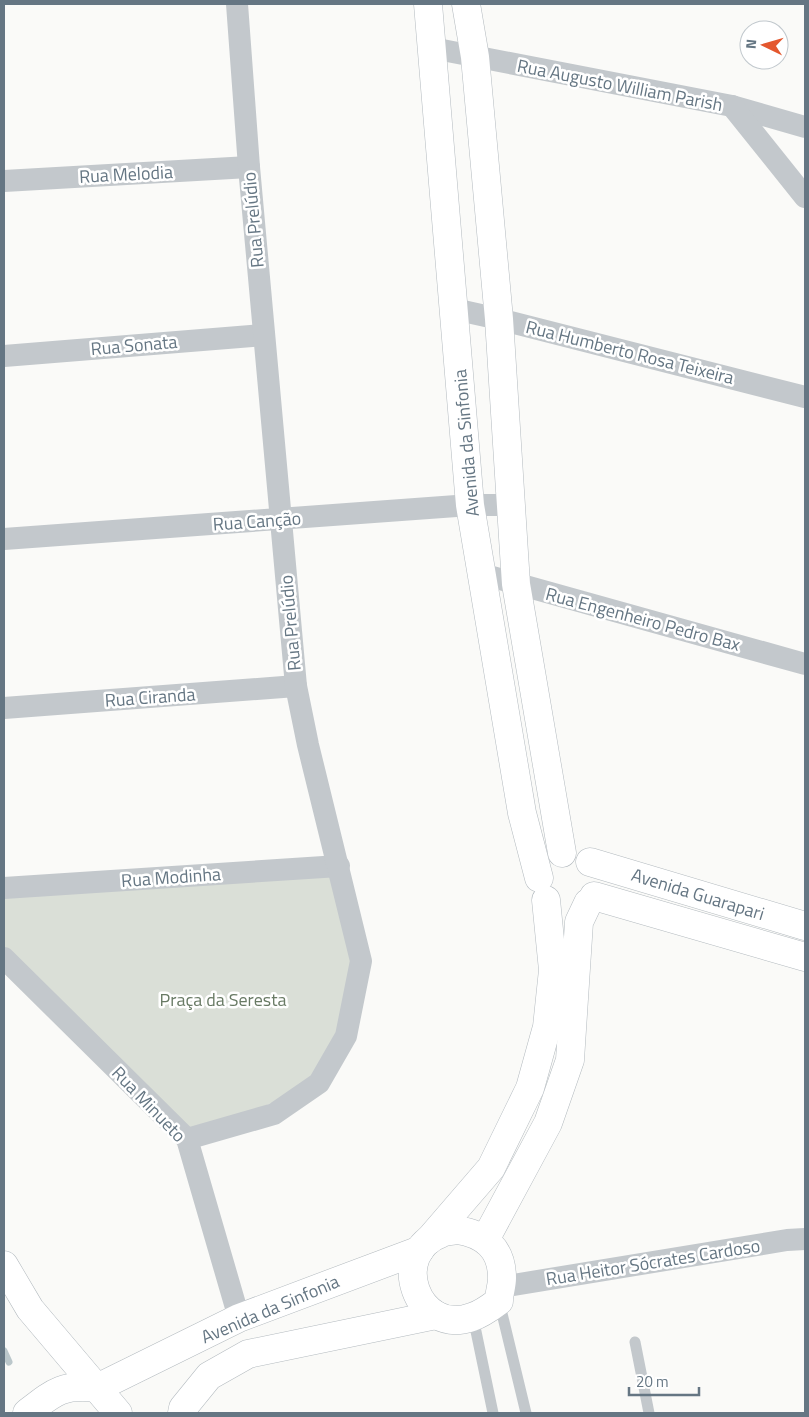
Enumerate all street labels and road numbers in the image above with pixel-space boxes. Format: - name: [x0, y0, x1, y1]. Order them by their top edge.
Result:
- street label: Rua Augusto William Parish: [515, 52, 725, 118]
- street label: Rua Melodia: [78, 158, 174, 190]
- street label: Rua Prelúdio: [235, 171, 271, 269]
- street label: Rua Humberto Rosa Teixeira: [523, 313, 737, 391]
- street label: Rua Sonata: [90, 328, 178, 362]
- street label: Avenida da Sinfonia: [446, 368, 486, 518]
- street label: Rua Canção: [212, 504, 302, 538]
- street label: Rua Prelúdio: [272, 574, 308, 672]
- street label: Rua Engenheiro Pedro Bax: [543, 580, 743, 658]
- street label: Rua Ciranda: [104, 680, 196, 714]
- street label: Rua Modinha: [120, 860, 222, 894]
- street label: Avenida Guarapari: [628, 861, 768, 927]
- street label: Rua Minueto: [106, 1060, 192, 1148]
- street label: Rua Heitor Sócrates Cardoso: [544, 1232, 762, 1292]
- street label: Avenida da Sinfonia: [197, 1268, 343, 1350]

